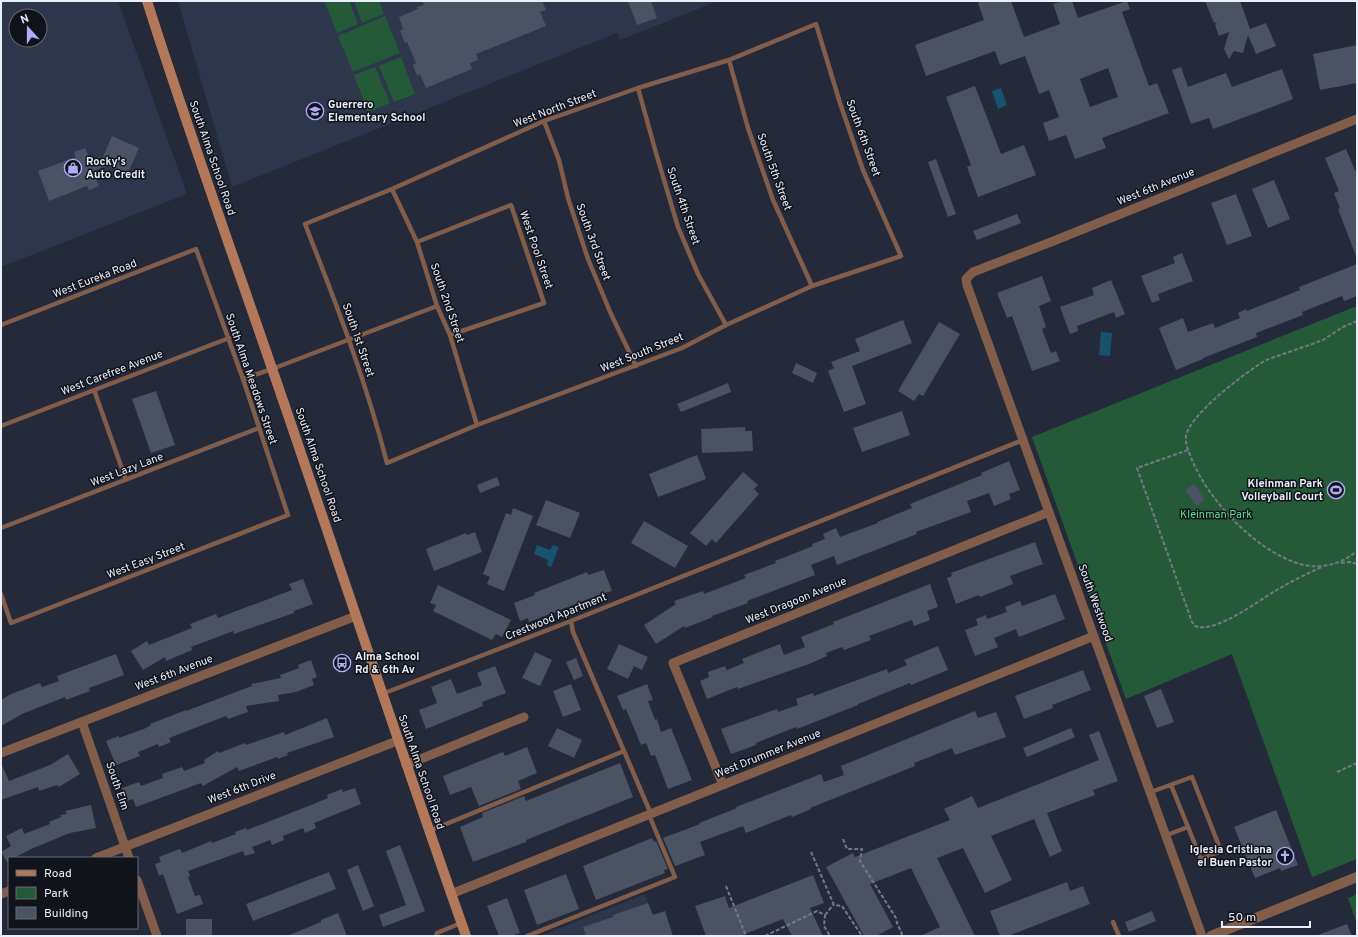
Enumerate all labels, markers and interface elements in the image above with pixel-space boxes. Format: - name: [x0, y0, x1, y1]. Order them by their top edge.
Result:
- north arrow: [8, 8, 48, 48]
- text: N: [19, 12, 31, 28]
- street label: West North Street: [511, 87, 599, 131]
- place label: Guerrero Elementary School: [328, 98, 425, 125]
- street label: South 6th Street: [843, 98, 883, 178]
- street label: South Alma School Road: [186, 99, 238, 217]
- school or university icon: Guerrero Elementary School: [305, 101, 325, 121]
- street label: South 5th Street: [754, 131, 794, 213]
- place label: Rocky's Auto Credit: [86, 155, 145, 182]
- shop icon: Rocky's Auto Credit: [63, 158, 83, 178]
- street label: South 4th Street: [663, 165, 703, 247]
- street label: West 6th Avenue: [1115, 165, 1197, 209]
- street label: South 3rd Street: [573, 201, 613, 283]
- street label: West Pool Street: [516, 209, 556, 291]
- street label: West Eureka Road: [51, 257, 139, 301]
- street label: South 2nd Street: [427, 261, 467, 345]
- street label: South 1st Street: [339, 301, 377, 379]
- street label: South Alma Meadows Street: [222, 312, 280, 446]
- street label: West South Street: [598, 330, 686, 376]
- street label: West Carefree Avenue: [59, 347, 165, 399]
- street label: South Alma School Road: [292, 406, 344, 524]
- street label: West Lazy Lane: [89, 450, 165, 490]
- place label: Kleinman Park Volleyball Court: [1241, 477, 1323, 504]
- sports icon: Kleinman Park Volleyball Court: [1326, 480, 1346, 500]
- park label: Kleinman Park: [1180, 508, 1252, 522]
- street label: West Easy Street: [105, 540, 187, 582]
- street label: South Westwood: [1074, 562, 1116, 644]
- street label: West Dragoon Avenue: [743, 574, 849, 628]
- street label: Crestwood Apartment: [503, 590, 609, 644]
- place label: Alma School Rd & 6th Av: [355, 650, 419, 677]
- street label: West 6th Avenue: [133, 652, 215, 694]
- bus stop icon: Alma School Rd & 6th Av: [332, 653, 352, 673]
- street label: South Alma School Road: [395, 713, 447, 831]
- street label: West Drummer Avenue: [713, 726, 823, 782]
- street label: South Elm: [102, 760, 132, 812]
- street label: West 6th Drive: [206, 769, 278, 807]
- place label: Iglesia Cristiana el Buen Pastor: [1190, 843, 1272, 870]
- church icon: Iglesia Cristiana el Buen Pastor: [1275, 846, 1295, 866]
- legend: [8, 857, 138, 929]
- text: Road: [44, 866, 72, 882]
- text: Park: [44, 886, 69, 902]
- scale bar: [1222, 903, 1310, 929]
- text: Building: [44, 906, 88, 922]
- text: 50 m: [1228, 910, 1256, 926]

